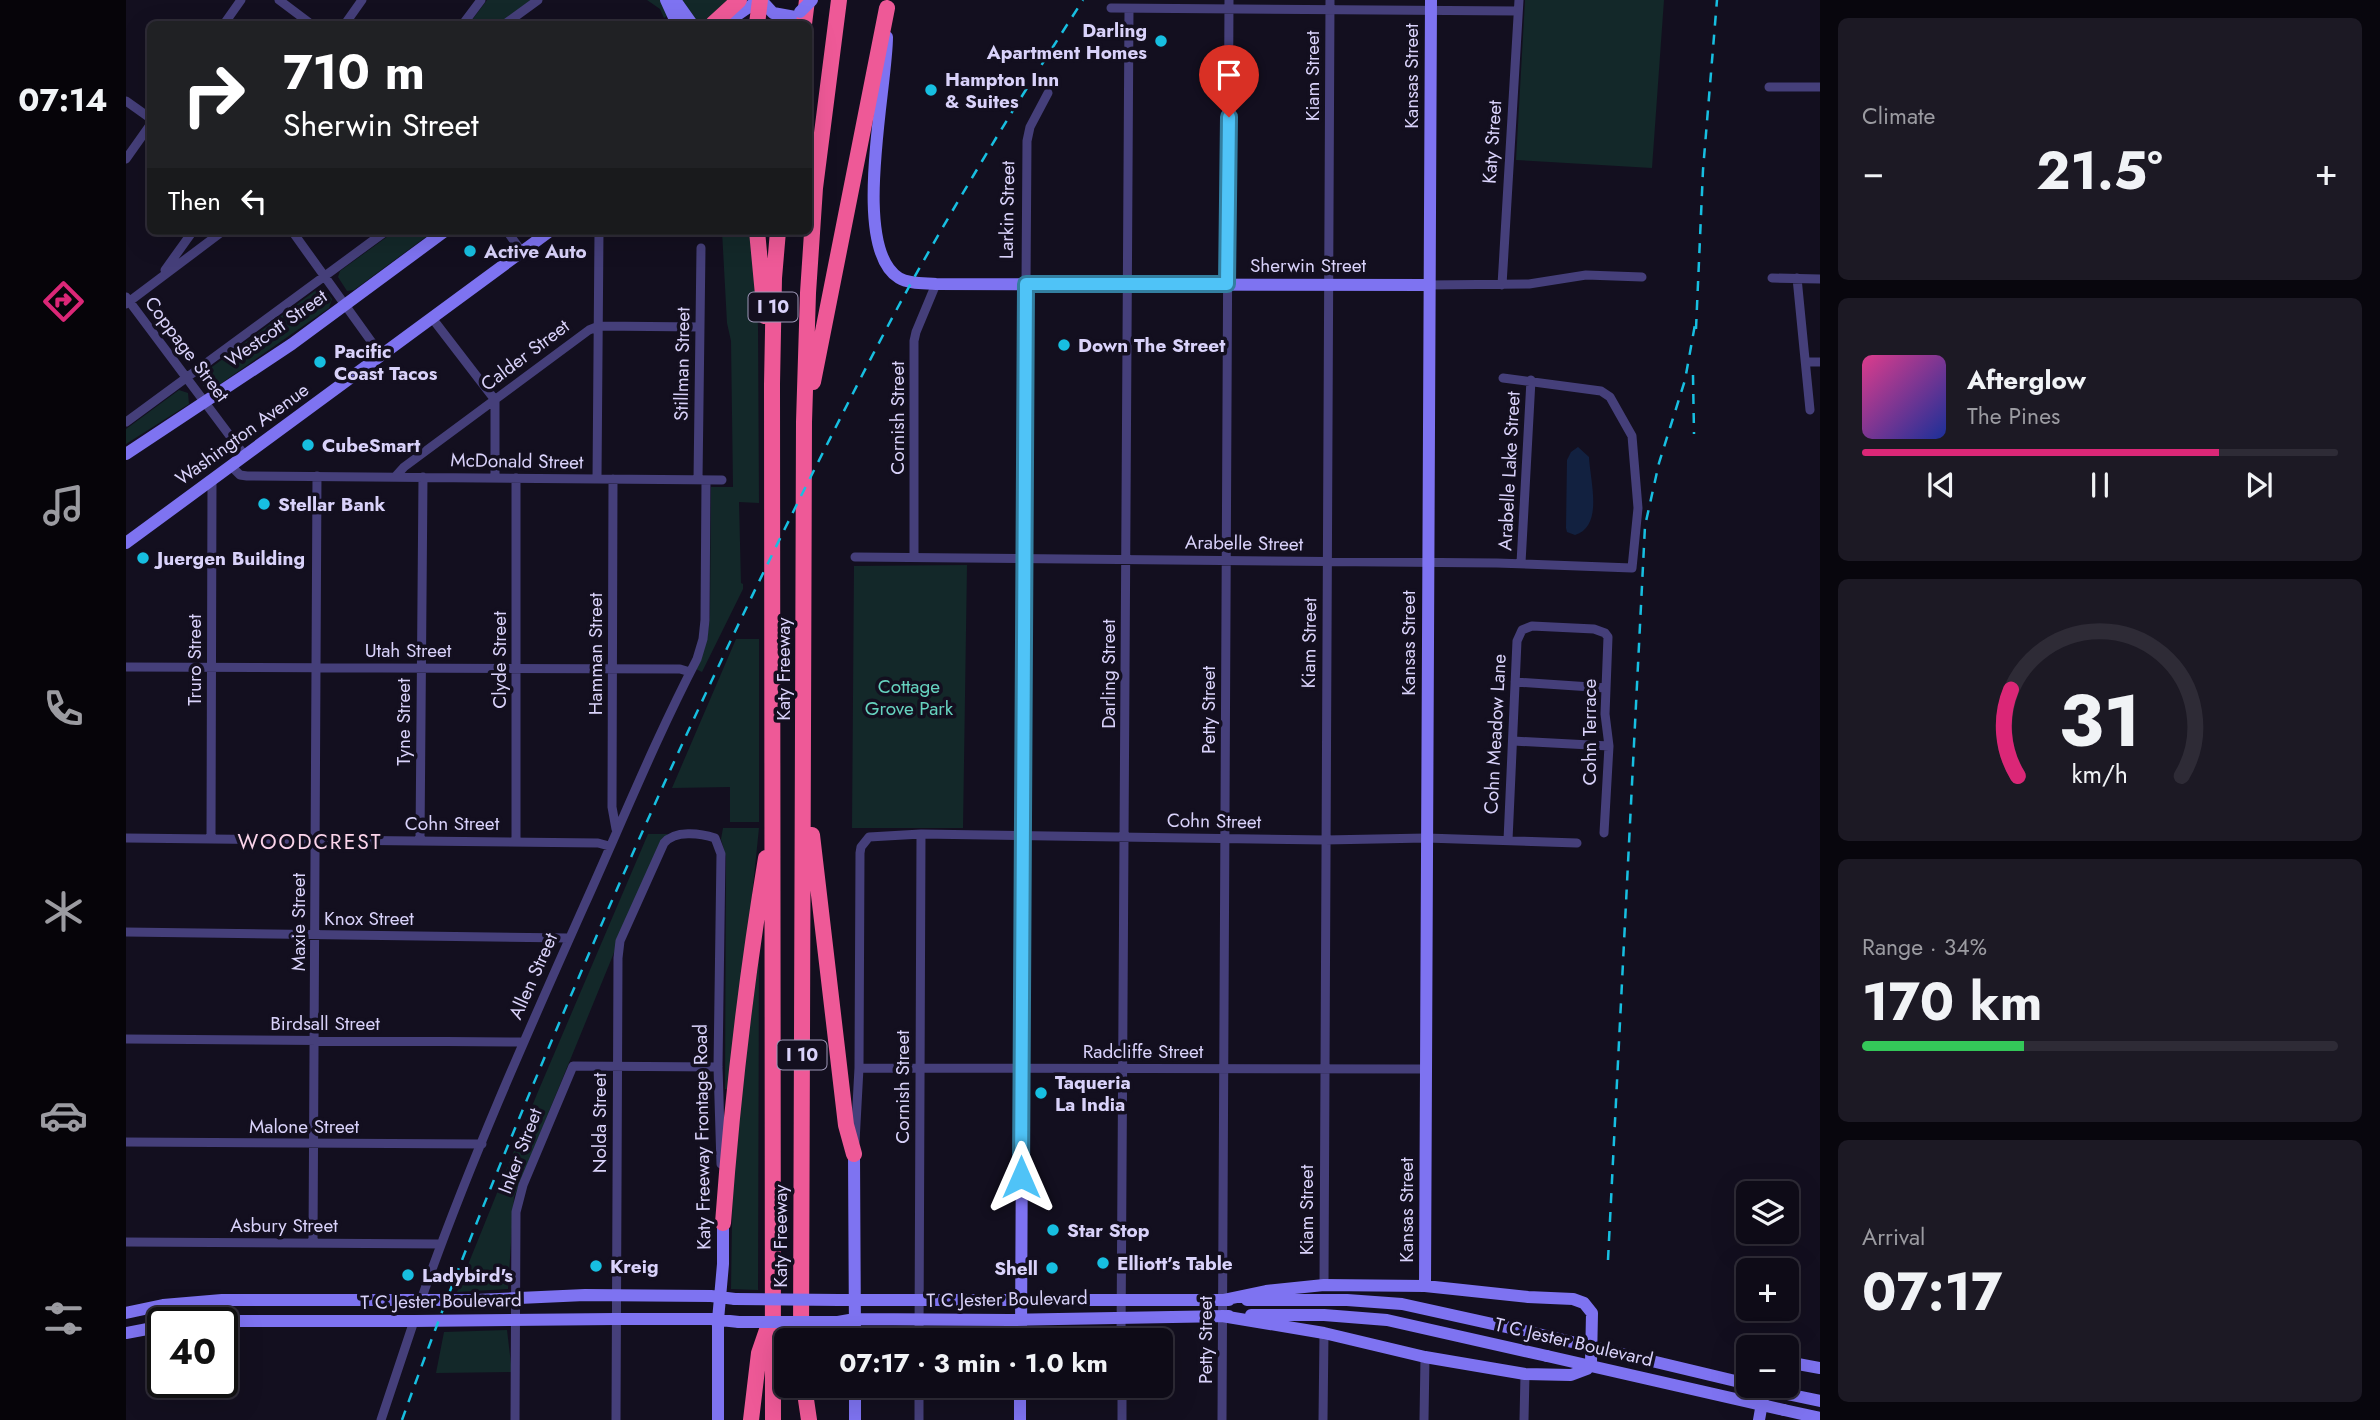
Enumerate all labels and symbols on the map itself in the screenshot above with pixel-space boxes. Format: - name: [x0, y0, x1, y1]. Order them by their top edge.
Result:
- place label: Darling Apartment Homes: [986, 17, 1147, 66]
- street label: Kansas Street: [1398, 23, 1425, 129]
- street label: Kiam Street: [1299, 30, 1326, 121]
- marker: Darling Apartment Homes: [1153, 33, 1169, 49]
- pin: [1199, 45, 1259, 117]
- place label: Hampton Inn & Suites: [945, 66, 1059, 115]
- marker: Hampton Inn & Suites: [923, 82, 939, 98]
- street label: Katy Street: [1476, 99, 1508, 185]
- street label: Larkin Street: [993, 160, 1021, 259]
- place label: Active Auto: [483, 238, 587, 265]
- marker: Active Auto: [462, 243, 478, 259]
- street label: Sherwin Street: [1250, 252, 1366, 279]
- street label: Westcott Street: [220, 283, 333, 373]
- street label: Coppage Street: [138, 291, 236, 408]
- road number: I 10: [748, 292, 798, 321]
- street label: Stillman Street: [668, 307, 696, 421]
- street label: Calder Street: [475, 312, 575, 397]
- place label: Down The Street: [1078, 332, 1225, 359]
- marker: Down The Street: [1056, 337, 1072, 353]
- place label: Pacific Coast Tacos: [334, 338, 438, 387]
- marker: Pacific Coast Tacos: [312, 354, 328, 370]
- street label: Cornish Street: [884, 361, 911, 475]
- street label: Washington Avenue: [170, 376, 315, 492]
- street label: Arabelle Lake Street: [1491, 390, 1527, 551]
- place label: CubeSmart: [322, 432, 420, 459]
- marker: CubeSmart: [300, 437, 316, 453]
- street label: McDonald Street: [450, 446, 584, 476]
- place label: Stellar Bank: [278, 491, 386, 518]
- marker: Stellar Bank: [256, 496, 272, 512]
- street label: Arabelle Street: [1185, 528, 1304, 558]
- place label: Juergen Building: [153, 545, 305, 572]
- marker: Juergen Building: [135, 550, 151, 566]
- street label: Kansas Street: [1395, 590, 1422, 696]
- street label: Hamman Street: [582, 592, 609, 715]
- street label: Kiam Street: [1295, 597, 1323, 689]
- street label: Clyde Street: [486, 611, 513, 709]
- street label: Truro Street: [181, 614, 208, 706]
- street label: Katy Freeway: [770, 617, 797, 721]
- street label: Darling Street: [1095, 619, 1122, 729]
- street label: Utah Street: [365, 637, 452, 664]
- street label: Cohn Meadow Lane: [1477, 653, 1513, 815]
- street label: Petty Street: [1195, 665, 1222, 754]
- park label: Cottage Grove Park: [865, 673, 954, 722]
- street label: Tyne Street: [390, 678, 417, 766]
- street label: Cohn Terrace: [1576, 678, 1603, 785]
- street label: Cohn Street: [1167, 807, 1262, 835]
- street label: Cohn Street: [405, 810, 500, 837]
- district label: WOODCREST: [238, 827, 382, 857]
- street label: Maxie Street: [285, 872, 312, 971]
- street label: Knox Street: [324, 905, 414, 932]
- street label: Allen Street: [502, 928, 564, 1024]
- street label: Birdsall Street: [270, 1010, 380, 1037]
- street label: Katy Freeway Frontage Road: [687, 1024, 717, 1250]
- street label: Cornish Street: [889, 1030, 916, 1144]
- street label: Radcliffe Street: [1083, 1038, 1204, 1065]
- road number: I 10: [778, 1040, 826, 1070]
- place label: Taqueria La India: [1055, 1069, 1131, 1118]
- street label: Nolda Street: [586, 1072, 613, 1173]
- marker: Taqueria La India: [1033, 1085, 1049, 1101]
- street label: Inker Street: [491, 1104, 549, 1198]
- street label: Malone Street: [249, 1113, 359, 1140]
- position arrow: [984, 1140, 1058, 1214]
- street label: Kansas Street: [1393, 1157, 1420, 1263]
- street label: Kiam Street: [1293, 1164, 1320, 1255]
- street label: Katy Freeway: [767, 1184, 794, 1288]
- street label: Asbury Street: [230, 1212, 338, 1239]
- place label: Star Stop: [1067, 1217, 1150, 1244]
- marker: Star Stop: [1045, 1222, 1061, 1238]
- place label: Elliott’s Table: [1117, 1250, 1233, 1277]
- place label: Kreig: [610, 1253, 659, 1280]
- place label: Shell: [994, 1255, 1038, 1282]
- marker: Elliott’s Table: [1095, 1255, 1111, 1271]
- marker: Kreig: [588, 1258, 604, 1274]
- marker: Shell: [1044, 1260, 1060, 1276]
- place label: Ladybird's: [422, 1262, 513, 1289]
- marker: Ladybird's: [400, 1267, 416, 1283]
- street label: T C Jester Boulevard: [926, 1284, 1088, 1314]
- street label: T C Jester Boulevard: [360, 1286, 522, 1316]
- street label: Petty Street: [1192, 1295, 1219, 1384]
- speed limit sign: 40: [147, 1307, 238, 1398]
- street label: T C Jester Boulevard: [1492, 1311, 1656, 1373]

